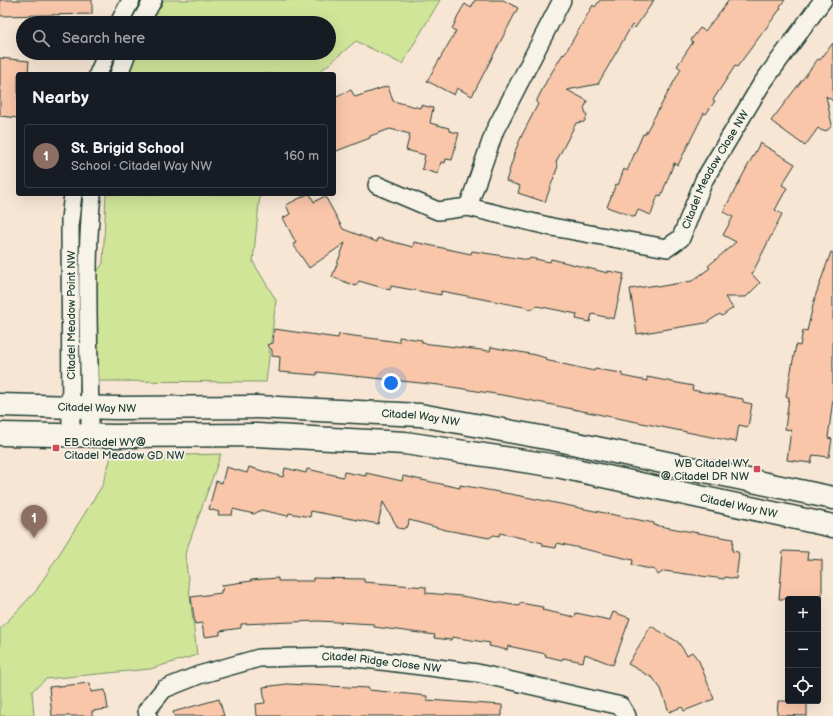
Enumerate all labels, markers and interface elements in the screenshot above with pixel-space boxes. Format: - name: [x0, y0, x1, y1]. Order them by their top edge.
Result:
- search box: [16, 16, 336, 60]
- icon: search: [30, 27, 52, 49]
- text: Search here: [62, 29, 145, 48]
- text: Nearby: [32, 88, 89, 108]
- street label: Citadel Meadow Close NW: [679, 108, 752, 231]
- text: St. Brigid School: [71, 139, 184, 158]
- text: 1: [43, 148, 49, 164]
- text: 160 m: [284, 148, 319, 164]
- text: School · Citadel Way NW: [71, 158, 212, 174]
- street label: Citadel Meadow Point NW: [65, 250, 78, 380]
- your location: [381, 373, 401, 393]
- street label: Citadel Way NW: [57, 401, 136, 415]
- street label: Citadel Way NW: [381, 407, 461, 429]
- place label: EB Citadel WY@ Citadel Meadow GD NW: [64, 436, 185, 462]
- marker: EB Citadel WY@ Citadel Meadow GD NW: [51, 443, 61, 453]
- place label: WB Citadel WY @ Citadel DR NW: [661, 457, 750, 483]
- marker: WB Citadel WY @ Citadel DR NW: [752, 464, 762, 474]
- street label: Citadel Way NW: [699, 491, 779, 521]
- pin: 1: [21, 505, 47, 538]
- map controls: [785, 596, 821, 704]
- button: +: [785, 596, 821, 632]
- button: −: [785, 632, 821, 668]
- street label: Citadel Ridge Close NW: [321, 650, 442, 675]
- button: locate: [785, 668, 821, 704]

